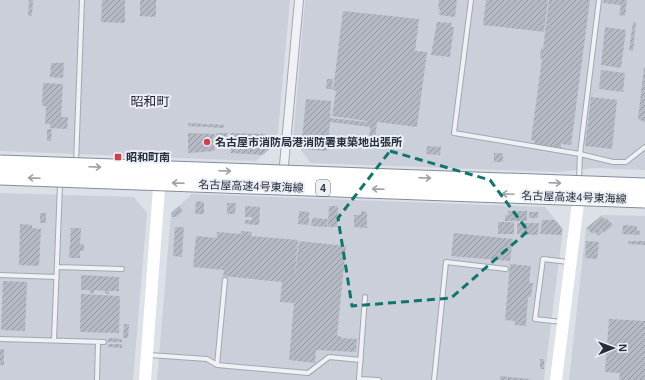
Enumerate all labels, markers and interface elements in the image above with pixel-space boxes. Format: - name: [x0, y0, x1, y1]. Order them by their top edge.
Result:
- district label: 昭和町: [130, 94, 170, 109]
- place label: 名古屋市消防局港消防署東築地出張所: [215, 136, 402, 148]
- marker: 名古屋市消防局港消防署東築地出張所: [202, 137, 212, 147]
- place label: 昭和町南: [126, 151, 170, 163]
- marker: 昭和町南: [113, 152, 123, 162]
- one-way arrow: [88, 163, 101, 170]
- one-way arrow: [218, 167, 231, 175]
- one-way arrow: [28, 174, 41, 182]
- one-way arrow: [418, 174, 431, 182]
- street label: 名古屋高速4号東海線: [198, 178, 304, 194]
- one-way arrow: [548, 179, 561, 187]
- one-way arrow: [172, 180, 185, 187]
- road number: 4: [316, 180, 330, 196]
- one-way arrow: [372, 186, 385, 193]
- street label: 名古屋高速4号東海線: [521, 189, 627, 205]
- one-way arrow: [502, 191, 515, 198]
- north arrow: [593, 328, 633, 368]
- text: N: [617, 344, 629, 352]

